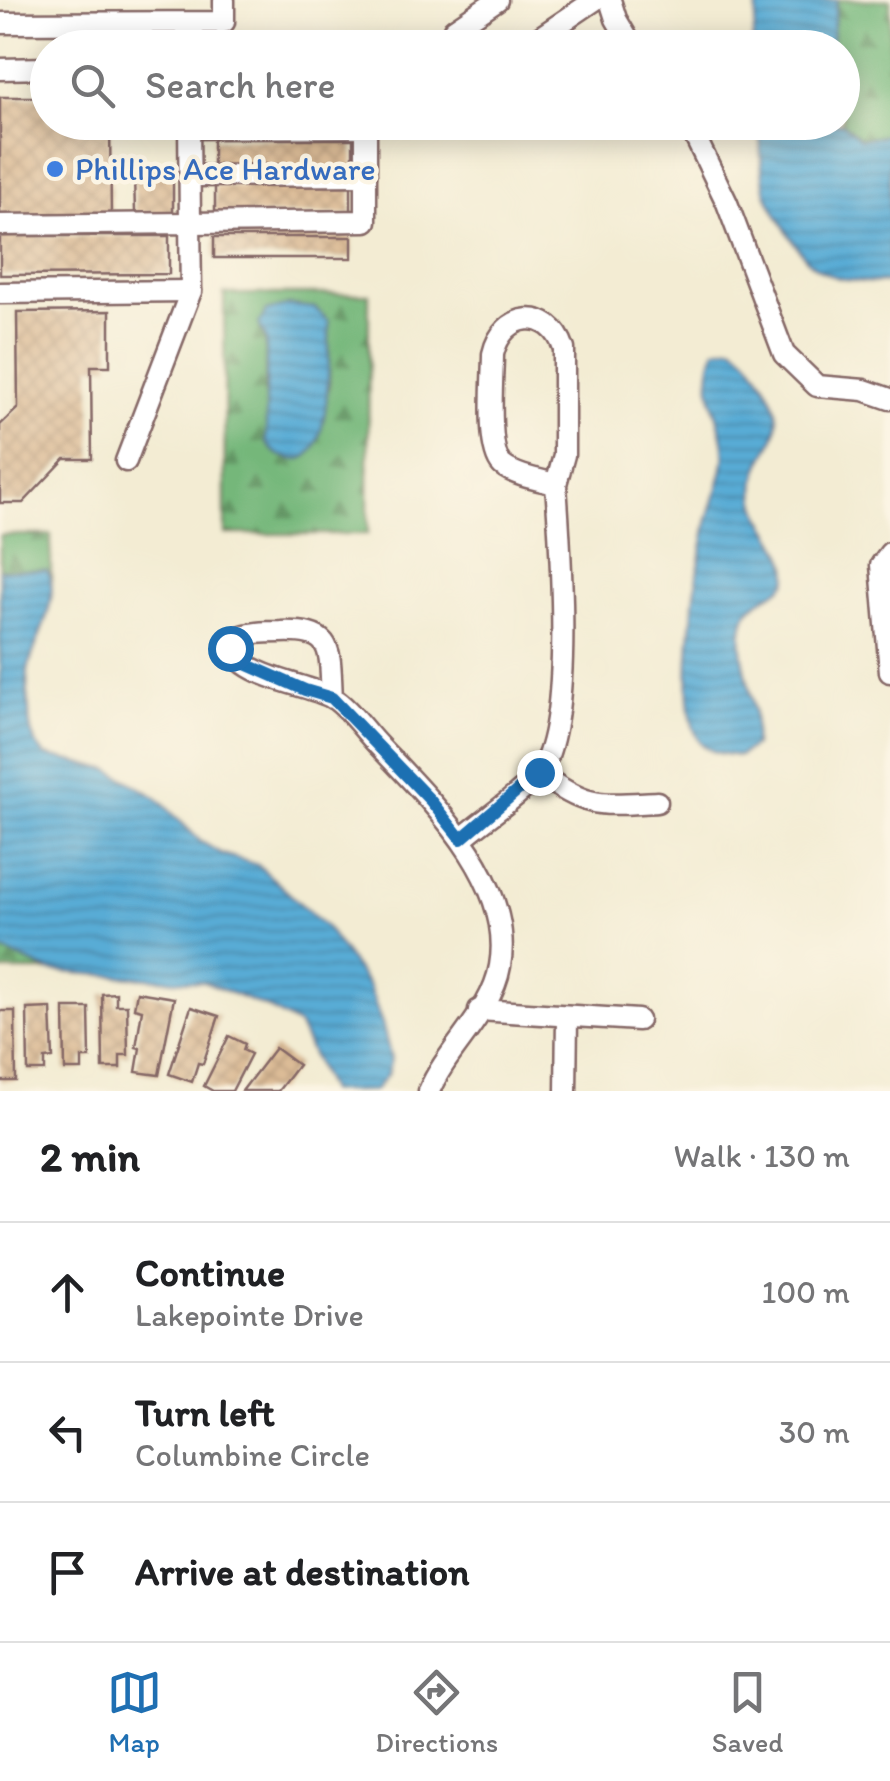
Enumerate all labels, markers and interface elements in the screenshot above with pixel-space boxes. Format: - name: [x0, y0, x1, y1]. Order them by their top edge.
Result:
- search box: [30, 30, 860, 140]
- icon: search: [65, 58, 120, 113]
- text: Search here: [145, 62, 336, 108]
- place label: Phillips Ace Hardware: [75, 150, 376, 188]
- marker: Phillips Ace Hardware: [44, 158, 66, 180]
- route start: [208, 626, 254, 672]
- route end: [517, 750, 563, 796]
- text: 2 min: [40, 1131, 140, 1182]
- text: Walk · 130 m: [674, 1137, 850, 1175]
- text: Continue: [135, 1250, 285, 1296]
- icon: ahead: [40, 1265, 95, 1320]
- text: 100 m: [762, 1273, 850, 1311]
- text: Lakepointe Drive: [135, 1296, 364, 1334]
- text: Turn left: [135, 1390, 275, 1436]
- icon: left: [40, 1405, 95, 1460]
- text: 30 m: [779, 1413, 850, 1451]
- text: Columbine Circle: [135, 1436, 370, 1474]
- icon: arrive: [40, 1545, 95, 1600]
- text: Arrive at destination: [135, 1549, 470, 1595]
- tab: Map: [107, 1665, 162, 1759]
- tab: Directions: [375, 1665, 498, 1759]
- tab: Saved: [712, 1665, 783, 1759]

